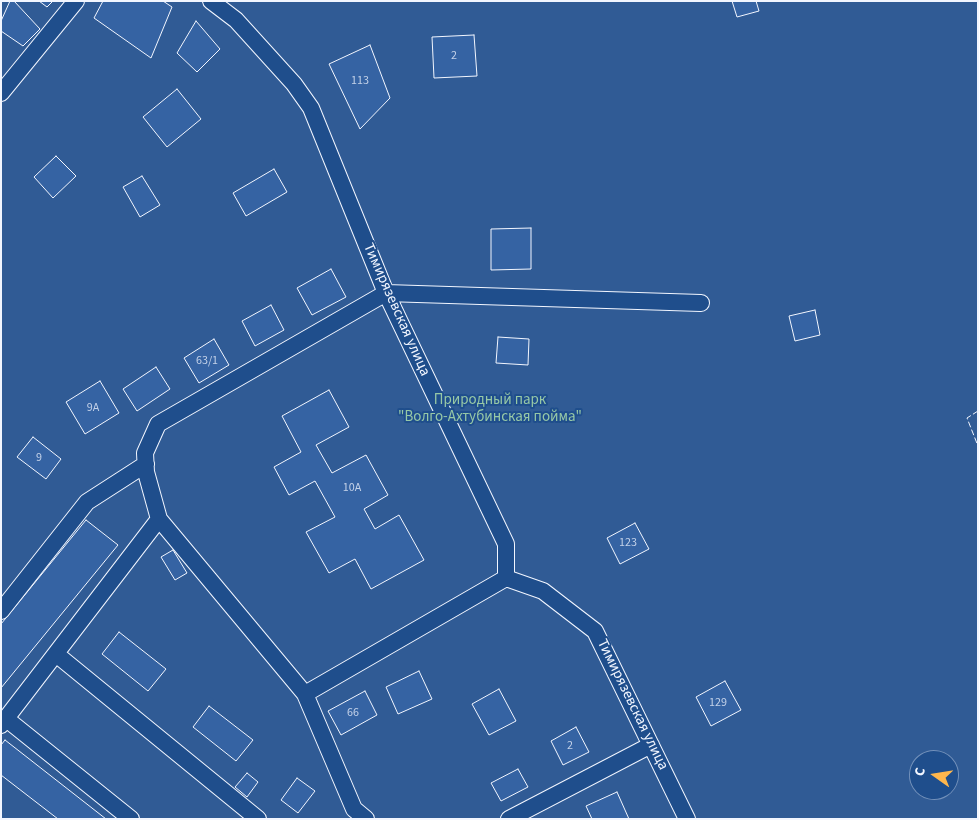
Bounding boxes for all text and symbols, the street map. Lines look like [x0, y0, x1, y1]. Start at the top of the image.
house number: 2 [451, 49, 457, 63]
house number: 113 [351, 74, 369, 88]
street label: Тимирязевская улица [359, 241, 433, 379]
house number: 63/1 [196, 354, 218, 368]
park label: Природный парк "Волго-Ахтубинская пойма" [398, 392, 582, 427]
house number: 9А [87, 401, 99, 415]
house number: 9 [36, 451, 42, 465]
house number: 10А [343, 481, 361, 495]
house number: 123 [619, 536, 637, 550]
street label: Тимирязевская улица [592, 637, 672, 773]
house number: 129 [709, 696, 727, 710]
house number: 66 [347, 706, 359, 720]
house number: 2 [567, 739, 573, 753]
north arrow [909, 750, 959, 800]
text: С [910, 766, 931, 778]

